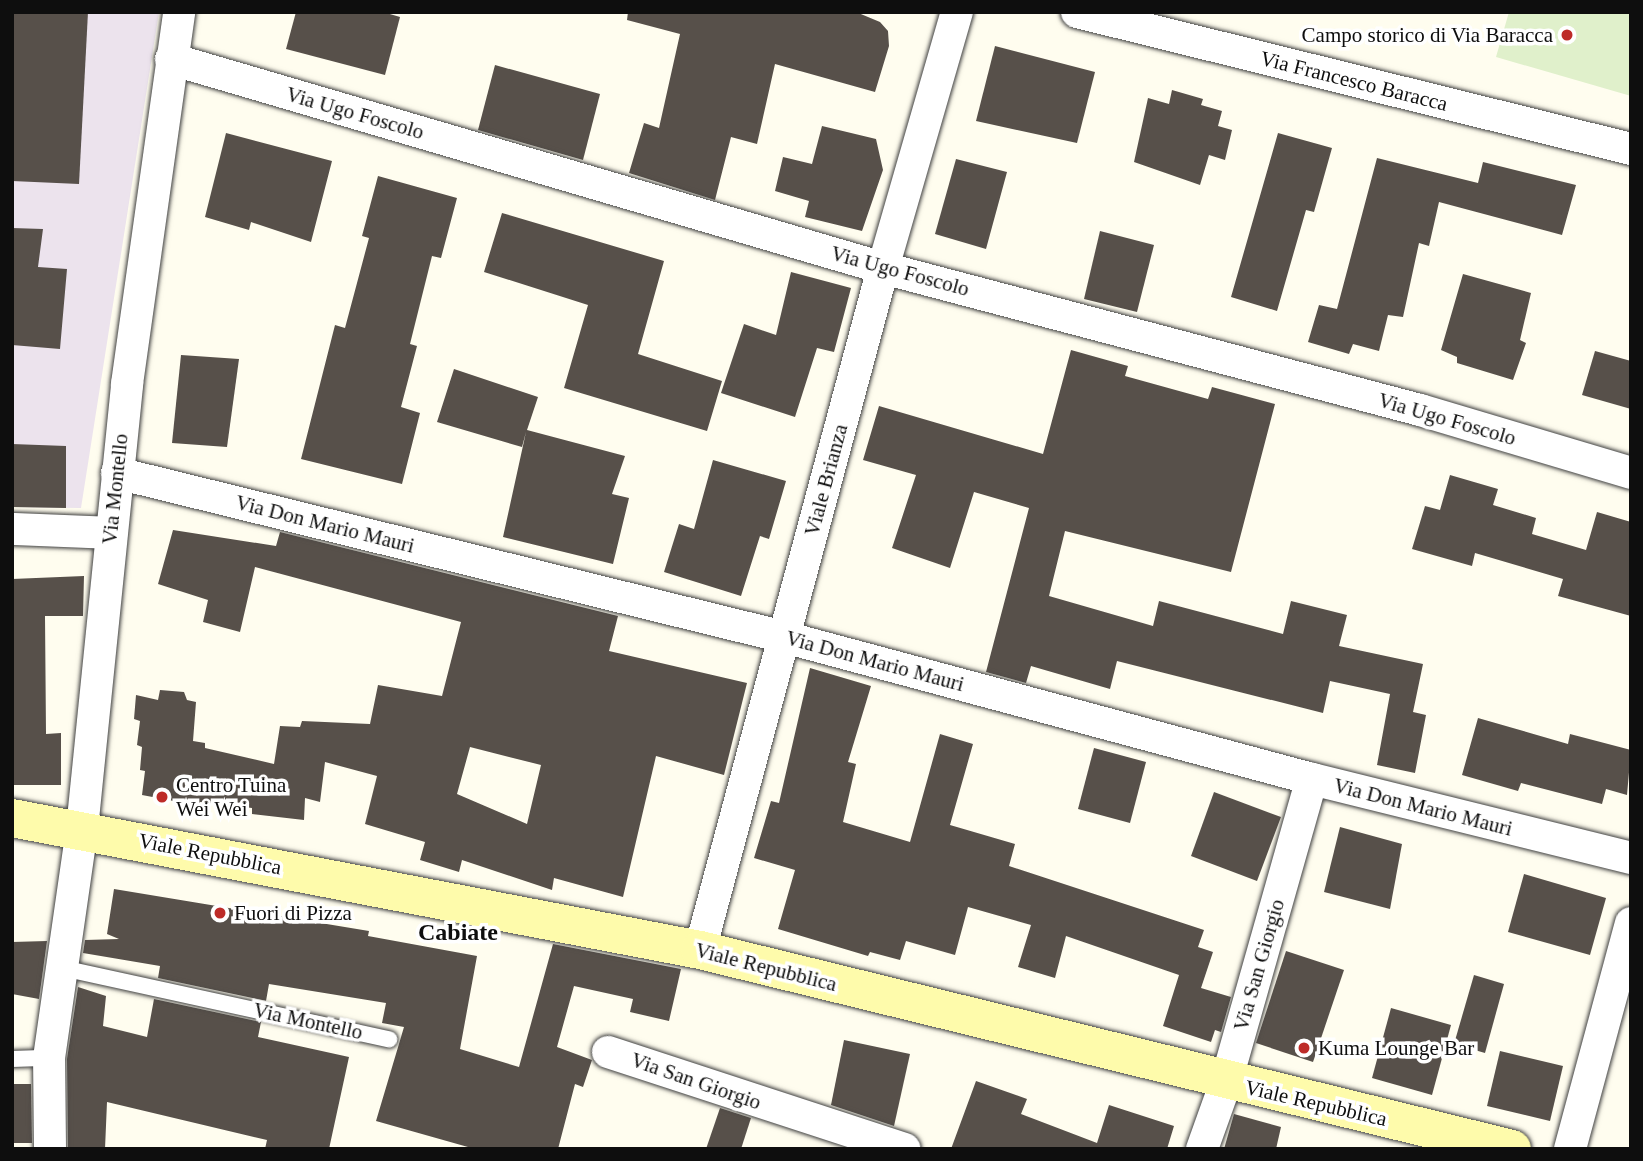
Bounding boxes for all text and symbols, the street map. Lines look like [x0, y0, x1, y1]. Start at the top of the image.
place label: Campo storico di Via Baracca [1301, 22, 1553, 48]
marker: Campo storico di Via Baracca [1559, 27, 1575, 43]
street label: Via Francesco Baracca [1258, 46, 1450, 116]
street label: Via Ugo Foscolo [283, 81, 427, 145]
street label: Via Ugo Foscolo [828, 240, 972, 302]
street label: Via Ugo Foscolo [1375, 387, 1519, 451]
street label: Viale Brianza [799, 421, 853, 539]
street label: Via Montello [97, 432, 133, 546]
street label: Via Don Mario Mauri [233, 490, 417, 558]
street label: Via Don Mario Mauri [783, 625, 967, 697]
place label: Centro Tuina Wei Wei [176, 772, 287, 822]
street label: Via Don Mario Mauri [1331, 773, 1515, 841]
marker: Centro Tuina Wei Wei [154, 789, 170, 805]
street label: Viale Repubblica [136, 828, 284, 880]
street label: Via San Giorgio [1228, 896, 1290, 1034]
place label: Fuori di Pizza [234, 900, 352, 926]
marker: Fuori di Pizza [212, 905, 228, 921]
district label: Cabiate [418, 919, 498, 947]
street label: Viale Repubblica [693, 937, 839, 997]
street label: Via Montello [251, 997, 365, 1045]
place label: Kuma Lounge Bar [1318, 1035, 1474, 1061]
marker: Kuma Lounge Bar [1296, 1040, 1312, 1056]
street label: Via San Giorgio [628, 1047, 764, 1115]
street label: Viale Repubblica [1242, 1074, 1390, 1132]

